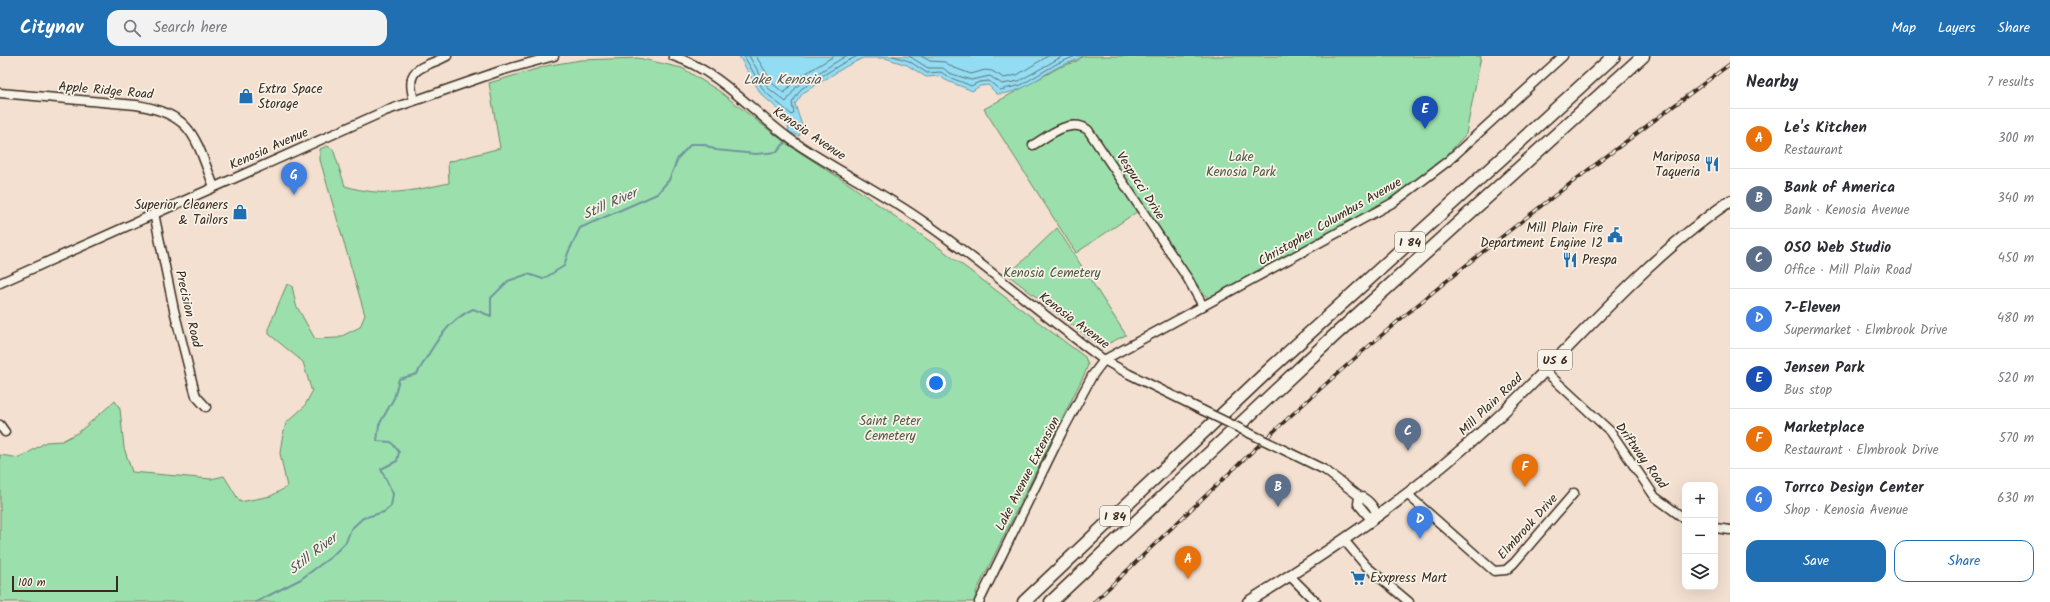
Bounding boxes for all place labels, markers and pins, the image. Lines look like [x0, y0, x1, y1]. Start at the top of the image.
place label: Extra Space Storage [258, 79, 323, 115]
shop icon: Extra Space Storage [237, 87, 255, 105]
pin: E [1412, 96, 1438, 129]
place label: Mariposa Taqueria [1653, 147, 1700, 183]
restaurant icon: Mariposa Taqueria [1703, 155, 1721, 173]
pin: G [281, 162, 307, 195]
place label: Superior Cleaners & Tailors [134, 195, 228, 231]
shop icon: Superior Cleaners & Tailors [231, 203, 249, 221]
place label: Mill Plain Fire Department Engine 12 [1480, 218, 1603, 254]
public building icon: Mill Plain Fire Department Engine 12 [1606, 226, 1624, 244]
place label: Prespa [1582, 250, 1617, 271]
restaurant icon: Prespa [1561, 251, 1579, 269]
pin: C [1395, 418, 1421, 451]
pin: F [1512, 454, 1538, 487]
pin: B [1265, 474, 1291, 507]
pin: D [1407, 506, 1433, 539]
pin: A [1175, 546, 1201, 579]
place label: Exxpress Mart [1370, 568, 1448, 589]
supermarket icon: Exxpress Mart [1349, 569, 1367, 587]

